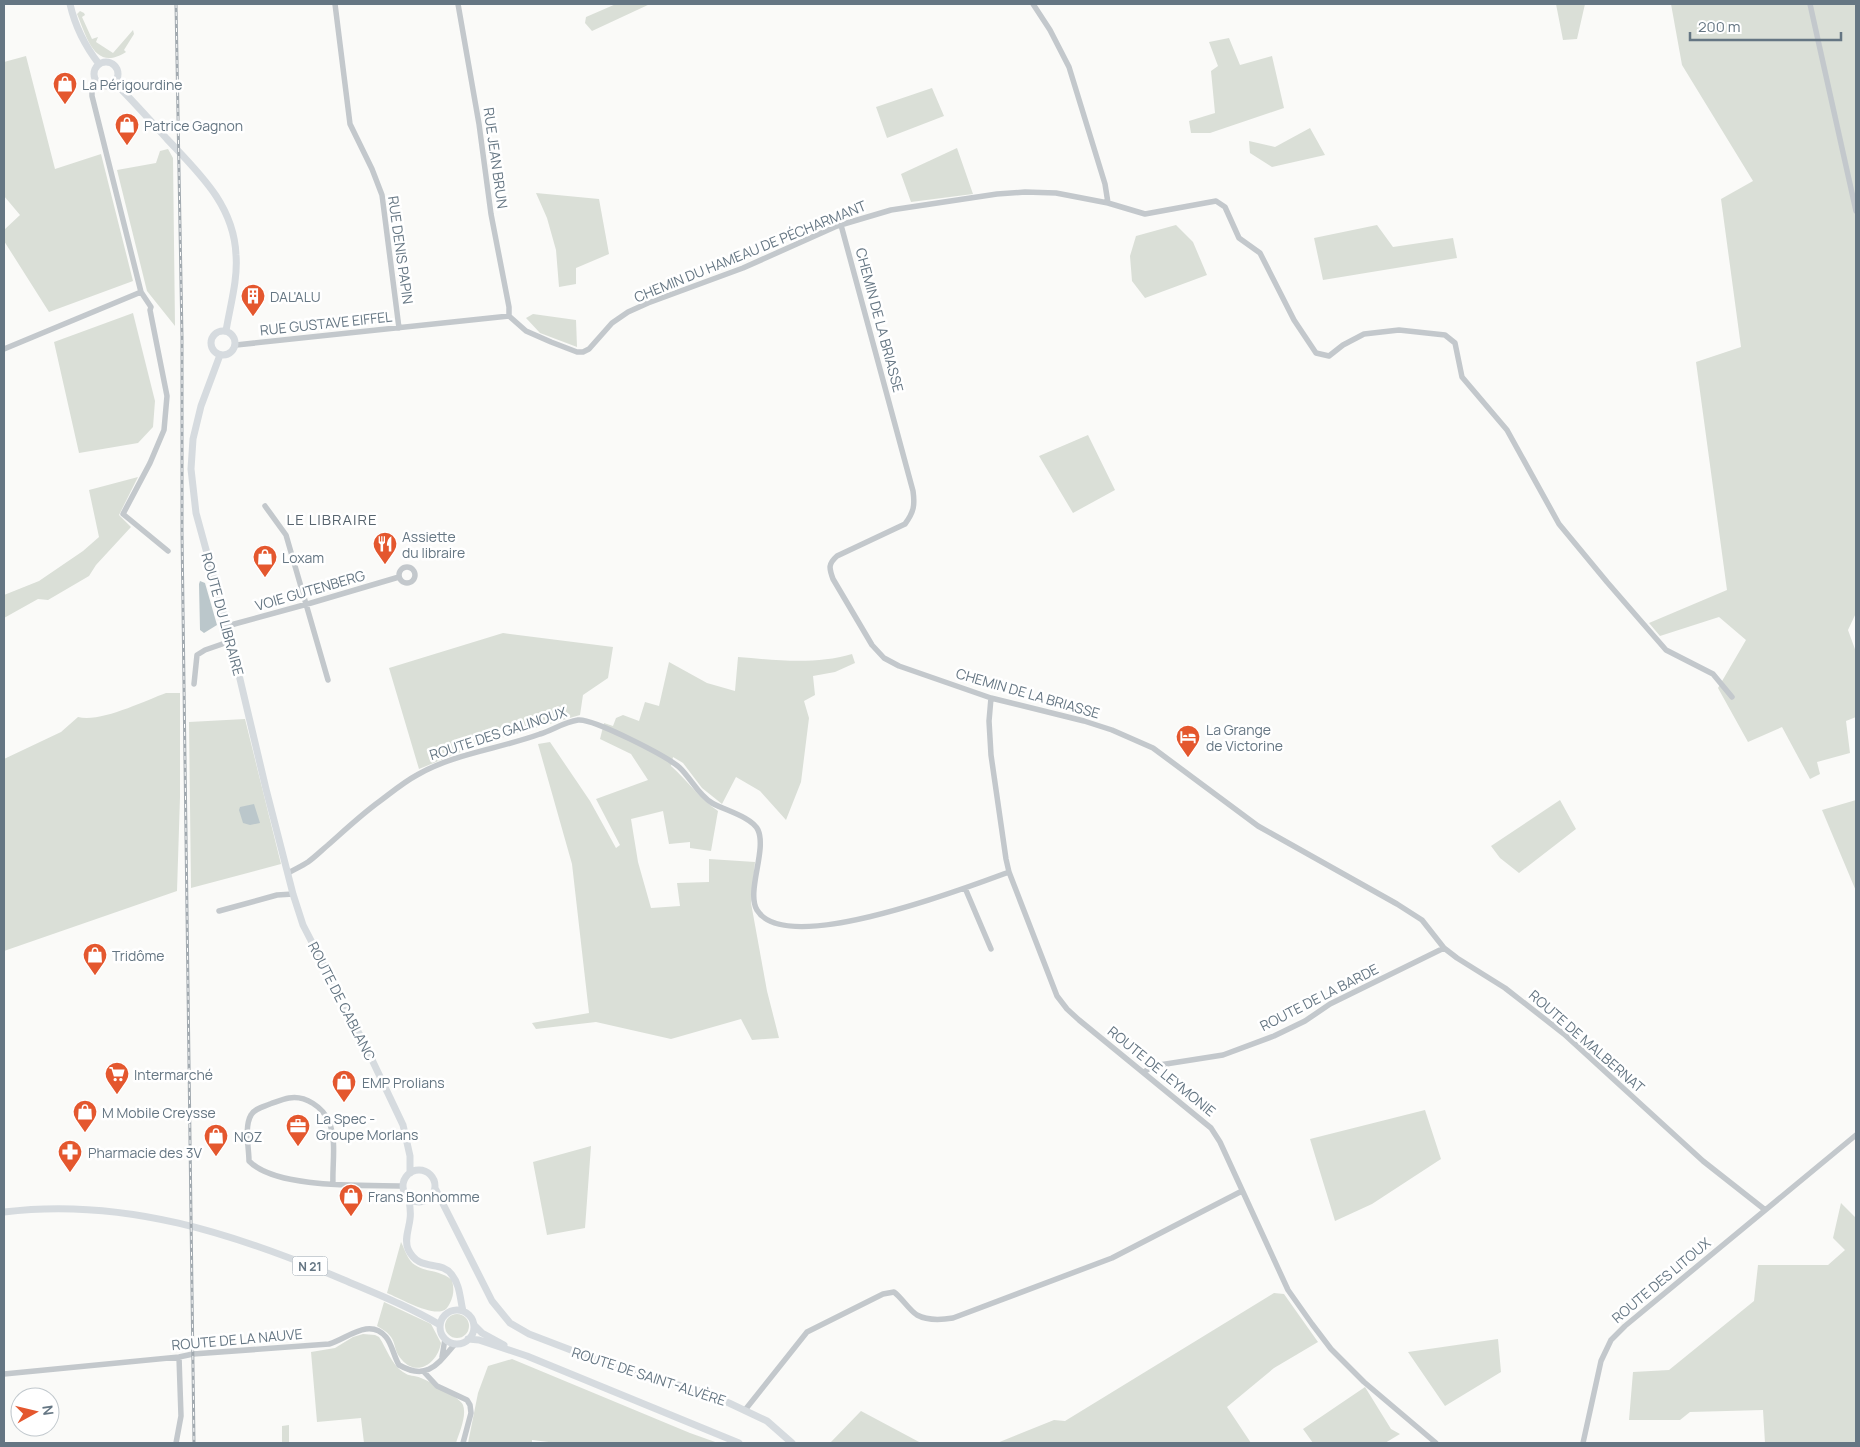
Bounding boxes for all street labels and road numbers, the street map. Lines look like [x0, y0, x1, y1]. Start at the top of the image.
street label: RUE JEAN BRUN [479, 106, 513, 210]
street label: RUE DENIS PAPIN [384, 195, 418, 305]
street label: CHEMIN DU HAMEAU DE PÉCHARMANT [631, 195, 869, 306]
street label: CHEMIN DE LA BRIASSE [852, 246, 908, 394]
street label: RUE GUSTAVE EIFFEL [259, 307, 393, 339]
street label: ROUTE DU LIBRAIRE [197, 550, 249, 678]
street label: VOIE GUTENBERG [253, 565, 367, 615]
street label: CHEMIN DE LA BRIASSE [954, 663, 1102, 723]
street label: ROUTE DES GALINOUX [427, 702, 570, 764]
street label: ROUTE DE CABLANC [304, 938, 380, 1064]
street label: ROUTE DE LA BARDE [1257, 959, 1381, 1035]
street label: ROUTE DE MALBERNAT [1525, 986, 1649, 1097]
street label: ROUTE DE LEYMONIE [1104, 1022, 1220, 1120]
street label: ROUTE DES LITOUX [1608, 1233, 1715, 1327]
road number: N 21 [292, 1256, 328, 1276]
street label: ROUTE DE LA NAUVE [171, 1324, 303, 1354]
street label: ROUTE DE SAINT-ALVÈRE [570, 1342, 728, 1410]

